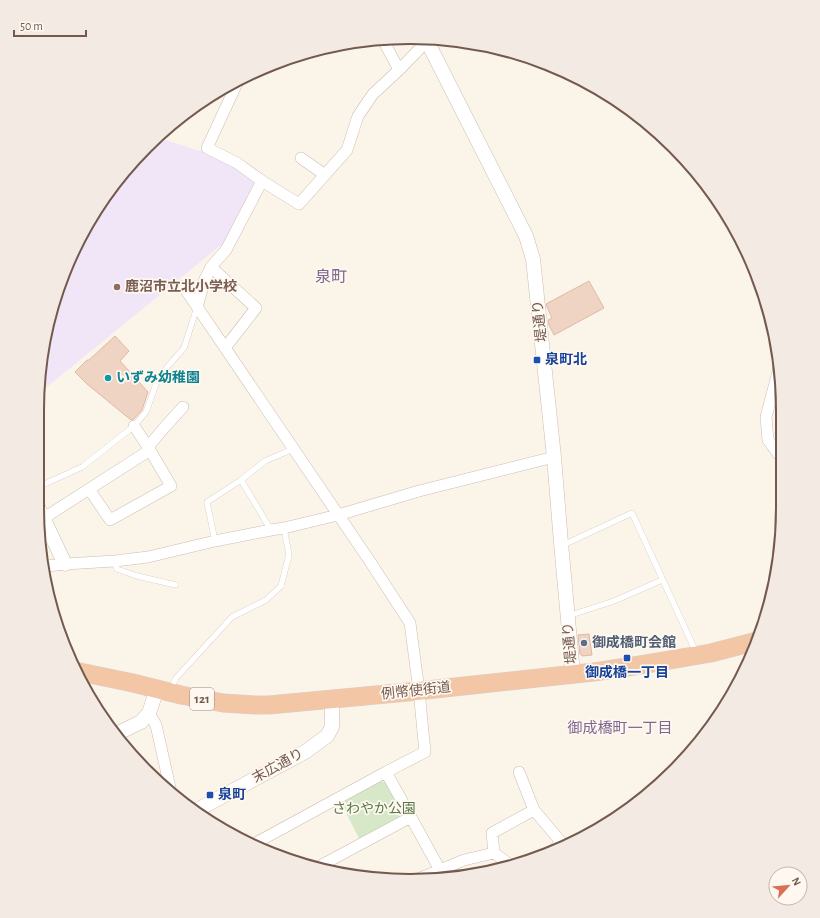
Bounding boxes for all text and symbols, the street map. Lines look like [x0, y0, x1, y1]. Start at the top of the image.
scale bar [14, 12, 86, 38]
text: 50 m [20, 20, 43, 32]
district label: 泉町 [315, 268, 347, 285]
place label: 鹿沼市立北小学校 [125, 279, 237, 294]
marker: 鹿沼市立北小学校 [112, 282, 122, 292]
street label: 堤通り [530, 299, 549, 343]
place label: 泉町北 [545, 351, 587, 367]
marker: 泉町北 [532, 355, 542, 365]
place label: いずみ幼稚園 [116, 369, 200, 385]
marker: いずみ幼稚園 [103, 373, 113, 383]
street label: 堤通り [560, 621, 579, 665]
place label: 御成橋町会館 [592, 634, 676, 650]
marker: 御成橋町会館 [579, 638, 589, 648]
marker: 御成橋一丁目 [622, 653, 632, 663]
place label: 御成橋一丁目 [585, 664, 669, 680]
street label: 例幣使街道 [380, 678, 452, 702]
road number: 121 [190, 688, 214, 710]
district label: 御成橋町一丁目 [567, 720, 673, 736]
street label: 末広通り [250, 745, 306, 786]
place label: 泉町 [218, 786, 246, 802]
marker: 泉町 [205, 790, 215, 800]
park label: さわやか公園 [332, 801, 416, 816]
north arrow [768, 866, 808, 906]
text: N [790, 876, 803, 888]

